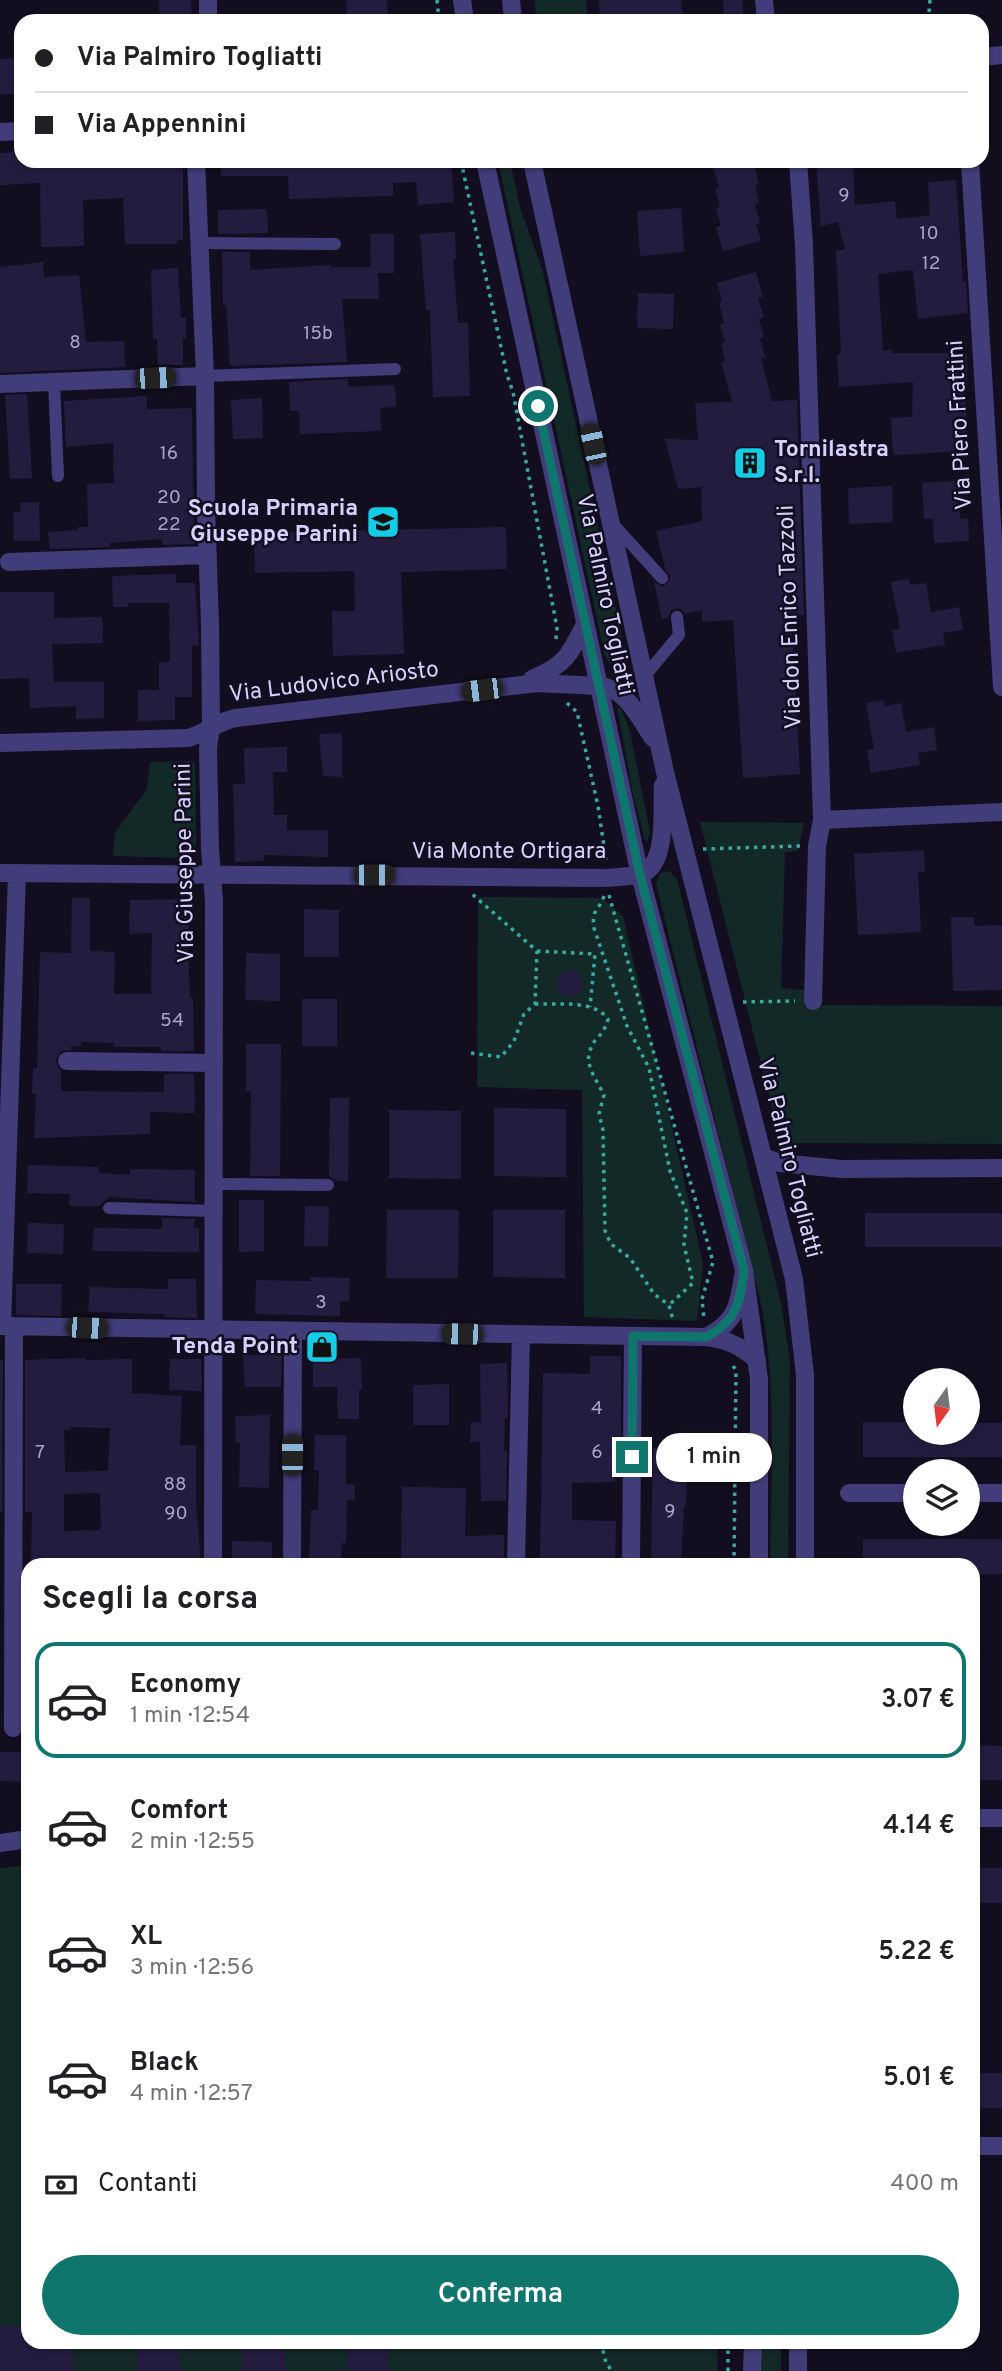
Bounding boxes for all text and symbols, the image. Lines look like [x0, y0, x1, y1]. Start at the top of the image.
text: Via Palmiro Togliatti [77, 42, 322, 75]
text: Via Appennini [77, 109, 246, 142]
house number: 9 [838, 184, 850, 208]
house number: 10 [919, 222, 939, 246]
house number: 12 [922, 252, 940, 276]
house number: 15b [303, 322, 333, 346]
house number: 8 [69, 331, 81, 355]
street label: Via Piero Frattini [942, 339, 980, 511]
car [134, 367, 177, 389]
route start [522, 390, 554, 422]
car [579, 421, 608, 467]
place label: Tornilastra S.r.l. [774, 436, 889, 491]
house number: 16 [160, 442, 178, 466]
building icon: Tornilastra S.r.l. [731, 444, 769, 482]
house number: 20 [157, 486, 181, 510]
street label: Via Palmiro Togliatti [569, 492, 639, 698]
place label: Scuola Primaria Giuseppe Parini [188, 495, 358, 550]
school or university icon: Scuola Primaria Giuseppe Parini [364, 503, 402, 541]
street label: Via don Enrico Tazzoli [773, 504, 809, 730]
house number: 22 [157, 513, 181, 537]
street label: Via Ludovico Ariosto [227, 656, 441, 710]
car [460, 677, 505, 703]
street label: Via Giuseppe Parini [170, 763, 202, 963]
street label: Via Monte Ortigara [412, 838, 606, 867]
car [354, 865, 396, 886]
house number: 54 [160, 1009, 184, 1033]
street label: Via Palmiro Togliatti [749, 1055, 827, 1261]
house number: 3 [315, 1291, 327, 1315]
car [66, 1317, 109, 1339]
car [441, 1323, 484, 1345]
shop icon: Tenda Point [303, 1328, 341, 1366]
place label: Tenda Point [171, 1333, 298, 1362]
north arrow [903, 1368, 980, 1446]
map controls [903, 1368, 980, 1536]
house number: 4 [591, 1397, 603, 1421]
callout: 1 min [656, 1432, 772, 1482]
car [282, 1434, 303, 1476]
house number: 7 [35, 1441, 45, 1465]
house number: 6 [591, 1441, 603, 1465]
route end [616, 1441, 648, 1473]
text: 1 min [687, 1443, 741, 1472]
button: layers [903, 1459, 980, 1536]
house number: 88 [163, 1473, 187, 1497]
house number: 9 [664, 1500, 676, 1524]
house number: 90 [164, 1502, 188, 1526]
text: Scegli la corsa [42, 1580, 258, 1620]
icon: car [46, 1669, 109, 1732]
text: Economy [130, 1669, 241, 1702]
text: 3.07 € [881, 1684, 955, 1717]
text: 1 min · 12:54 [130, 1702, 250, 1731]
icon: car [46, 1795, 109, 1858]
text: Comfort [130, 1795, 228, 1828]
text: 4.14 € [883, 1810, 955, 1843]
text: 2 min · 12:55 [130, 1828, 255, 1857]
icon: car [46, 1921, 109, 1984]
text: XL [130, 1921, 162, 1954]
text: 5.22 € [878, 1936, 955, 1969]
text: 3 min · 12:56 [130, 1954, 254, 1983]
icon: car [46, 2047, 109, 2110]
text: Black [130, 2047, 199, 2080]
text: 5.01 € [883, 2062, 955, 2095]
text: 4 min · 12:57 [130, 2080, 253, 2109]
icon: cash [42, 2166, 80, 2204]
text: Contanti [98, 2168, 197, 2201]
text: 400 m [890, 2170, 959, 2199]
button: Conferma [42, 2255, 959, 2335]

